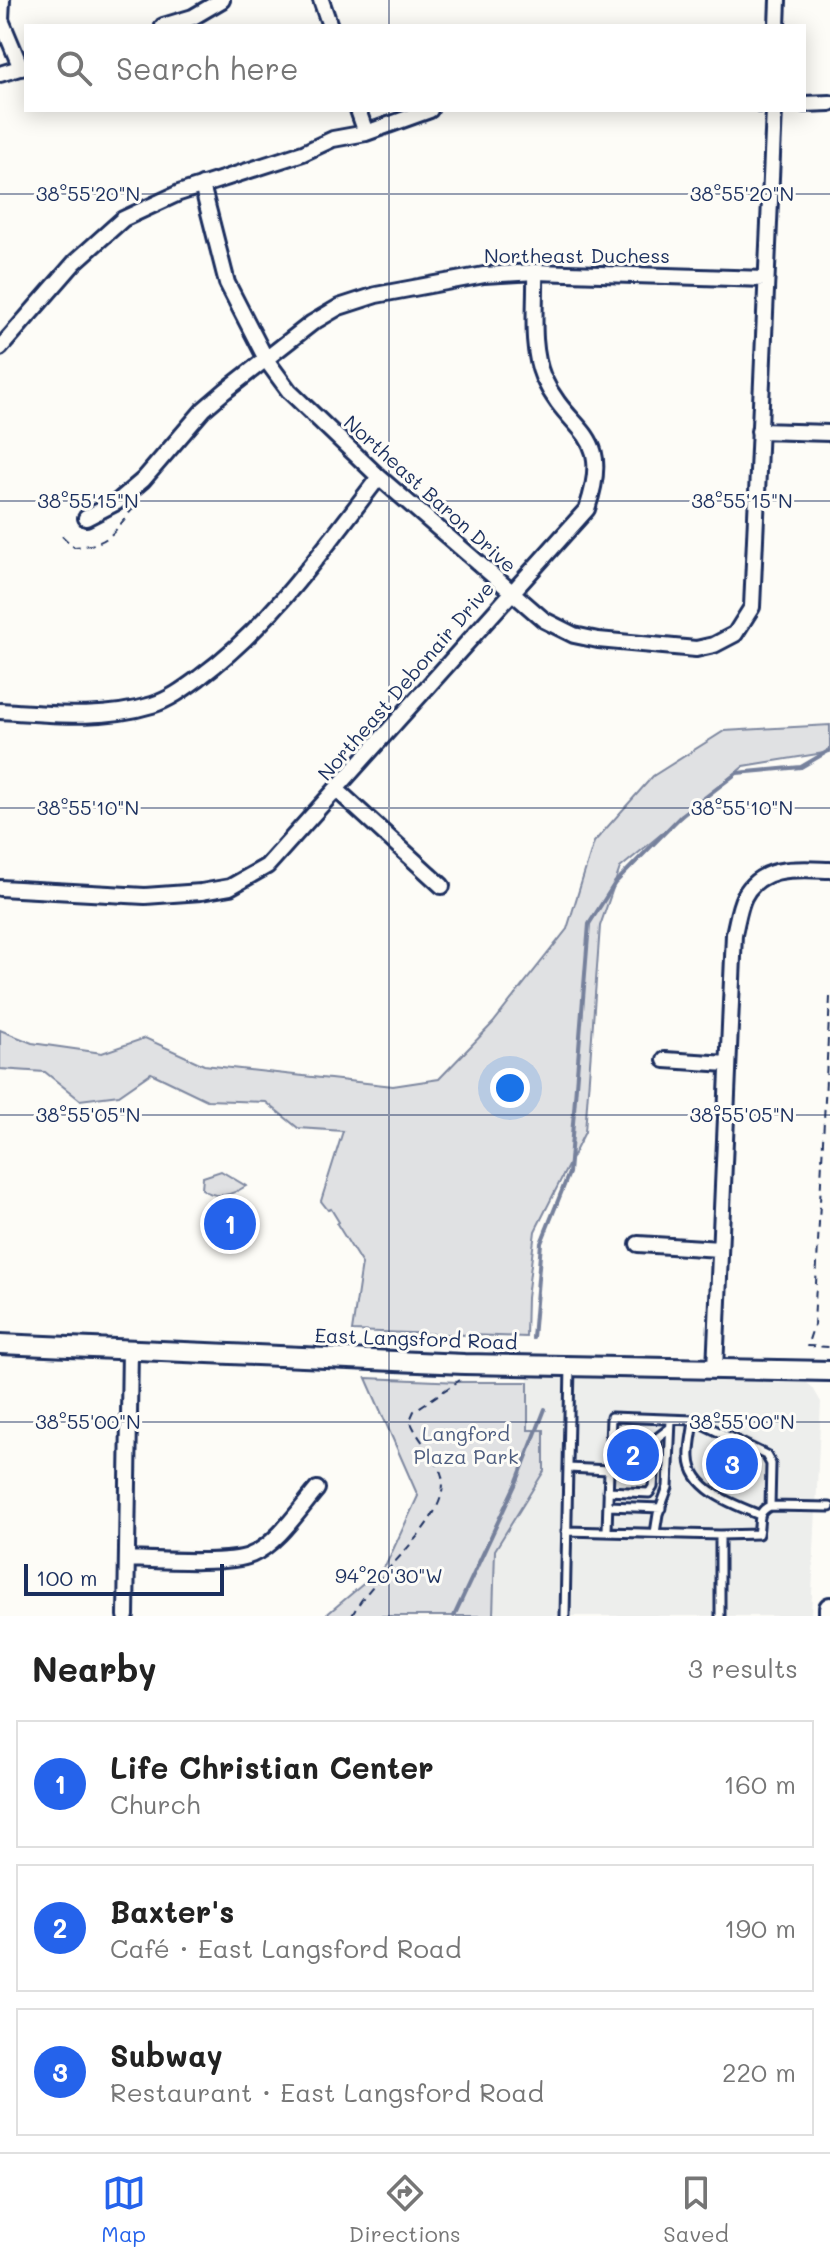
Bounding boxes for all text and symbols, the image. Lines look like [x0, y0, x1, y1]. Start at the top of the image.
search box [24, 24, 806, 112]
icon: search [52, 46, 96, 90]
text: Search here [116, 48, 299, 88]
text: 38°55'20"N [36, 180, 140, 206]
text: 38°55'20"N [690, 180, 794, 206]
street label: Northeast Duchess [484, 242, 670, 268]
street label: Northeast Baron Drive [339, 409, 522, 578]
text: 38°55'15"N [37, 487, 139, 513]
text: 38°55'15"N [691, 487, 793, 513]
street label: Northeast Debonair Drive [311, 575, 499, 786]
text: 38°55'10"N [37, 794, 139, 820]
text: 38°55'10"N [691, 794, 793, 820]
your location [490, 1068, 530, 1108]
text: 38°55'05"N [35, 1101, 141, 1127]
text: 38°55'05"N [689, 1101, 795, 1127]
pin: 1 [204, 1194, 256, 1254]
street label: East Langsford Road [314, 1321, 518, 1355]
text: 38°55'00"N [35, 1408, 141, 1434]
text: 38°55'00"N [689, 1408, 795, 1434]
park label: Langford Plaza Park [413, 1420, 519, 1469]
pin: 2 [607, 1425, 659, 1485]
pin: 3 [706, 1434, 758, 1494]
scale bar [24, 1560, 224, 1596]
text: 94°20'30"W [335, 1562, 443, 1588]
text: 100 m [36, 1563, 98, 1592]
text: Nearby [32, 1646, 157, 1691]
text: 3 results [688, 1651, 798, 1685]
text: Life Christian Center [110, 1747, 434, 1787]
text: 1 [54, 1767, 66, 1801]
text: 160 m [724, 1767, 796, 1801]
text: Church [110, 1787, 200, 1821]
text: Baxter's [110, 1891, 234, 1931]
text: 2 [53, 1911, 67, 1945]
text: 190 m [724, 1911, 796, 1945]
text: Café · East Langsford Road [110, 1931, 462, 1965]
text: Subway [110, 2035, 223, 2075]
text: 3 [52, 2055, 68, 2089]
text: 220 m [722, 2055, 796, 2089]
text: Restaurant · East Langsford Road [110, 2075, 544, 2109]
tab: Map [101, 2171, 146, 2248]
tab: Directions [349, 2171, 461, 2248]
tab: Saved [663, 2171, 729, 2248]

